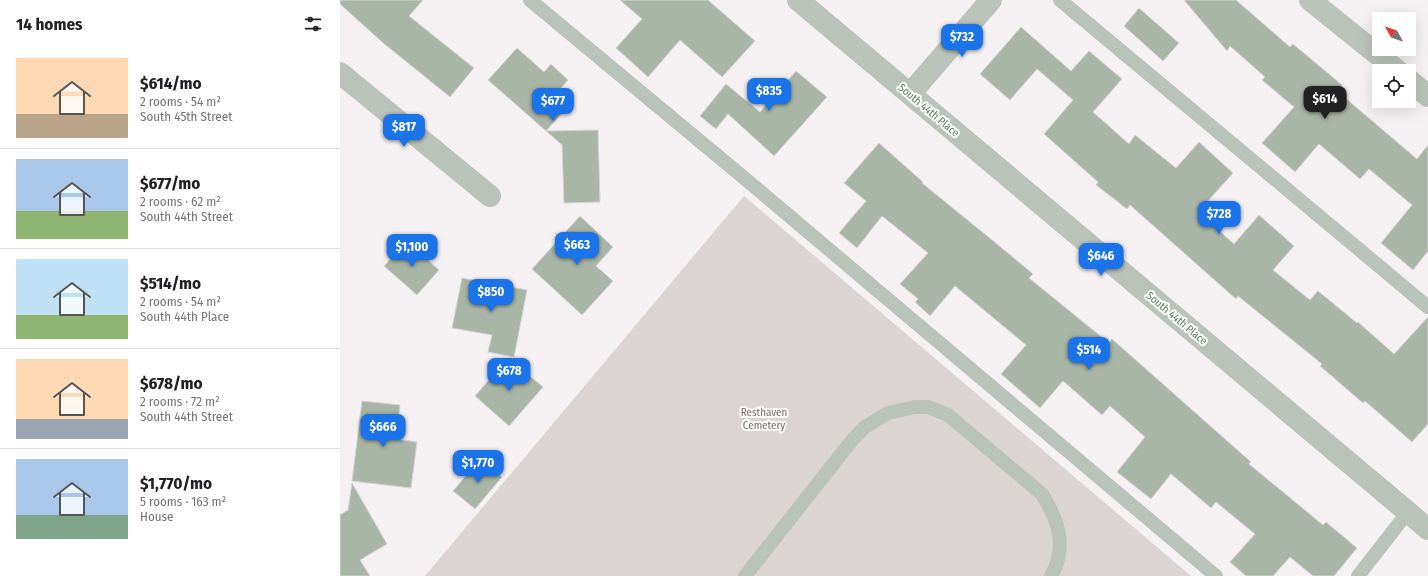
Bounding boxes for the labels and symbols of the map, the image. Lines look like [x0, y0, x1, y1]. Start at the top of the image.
north arrow [1372, 12, 1416, 56]
pin: $732 [938, 24, 986, 58]
pin: $835 [745, 78, 793, 112]
street label: South 44th Place [896, 81, 962, 140]
pin: $614 [1301, 86, 1349, 120]
pin: $677 [529, 88, 577, 122]
pin: $817 [380, 114, 428, 148]
pin: $728 [1195, 201, 1243, 235]
pin: $663 [553, 232, 601, 266]
pin: $1,100 [379, 234, 445, 268]
pin: $646 [1077, 243, 1125, 277]
pin: $850 [467, 279, 515, 313]
street label: South 44th Place [1144, 289, 1210, 348]
pin: $514 [1065, 337, 1113, 371]
pin: $678 [485, 358, 533, 392]
park label: Resthaven Cemetery [741, 406, 787, 432]
pin: $666 [359, 414, 407, 448]
pin: $1,770 [445, 450, 511, 484]

